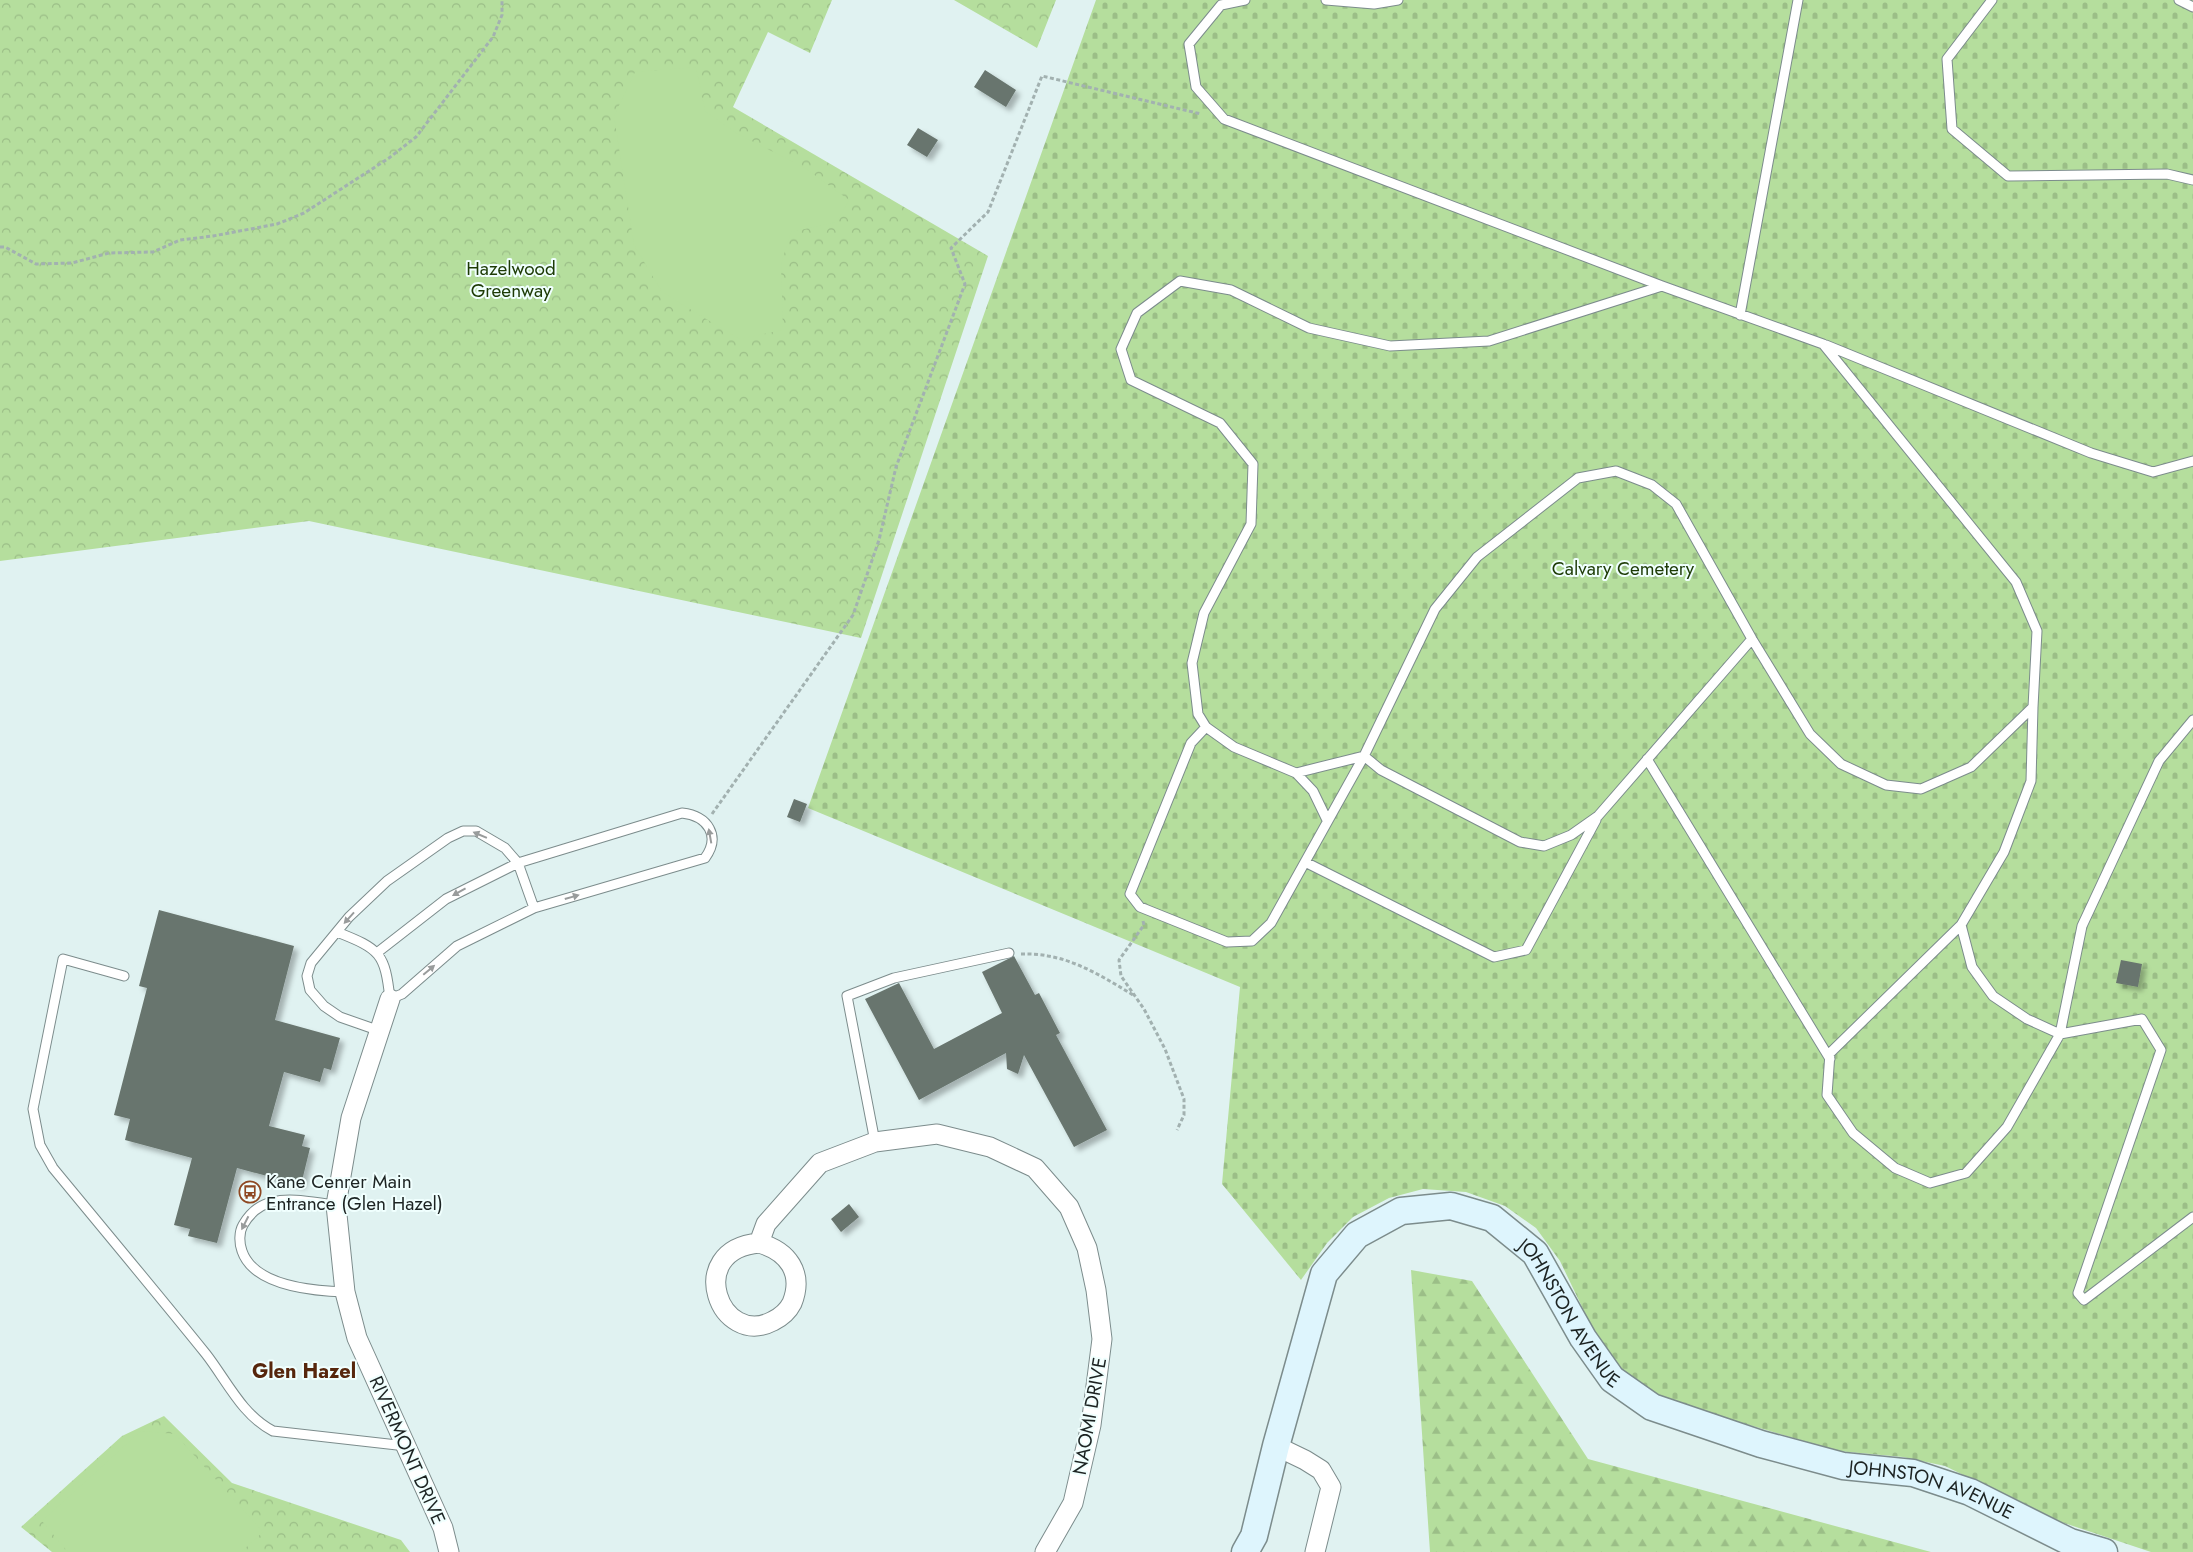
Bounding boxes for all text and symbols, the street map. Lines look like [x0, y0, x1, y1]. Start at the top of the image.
park label: Hazelwood Greenway [466, 255, 556, 304]
park label: Calvary Cemetery [1552, 555, 1695, 582]
one-way arrow [706, 829, 714, 844]
one-way arrow [473, 830, 487, 838]
one-way arrow [452, 888, 465, 897]
one-way arrow [565, 893, 580, 901]
one-way arrow [343, 912, 355, 924]
one-way arrow [422, 965, 435, 976]
place label: Kane Cenrer Main Entrance (Glen Hazel) [266, 1168, 443, 1217]
bus stop icon: Kane Cenrer Main Entrance (Glen Hazel) [238, 1180, 262, 1204]
one-way arrow [241, 1216, 249, 1231]
street label: JOHNSTON AVENUE [1510, 1230, 1625, 1395]
street label: NAOMI DRIVE [1066, 1355, 1113, 1477]
district label: Glen Hazel [252, 1357, 356, 1386]
street label: RIVERMONT DRIVE [363, 1372, 452, 1529]
street label: JOHNSTON AVENUE [1845, 1453, 2019, 1526]

